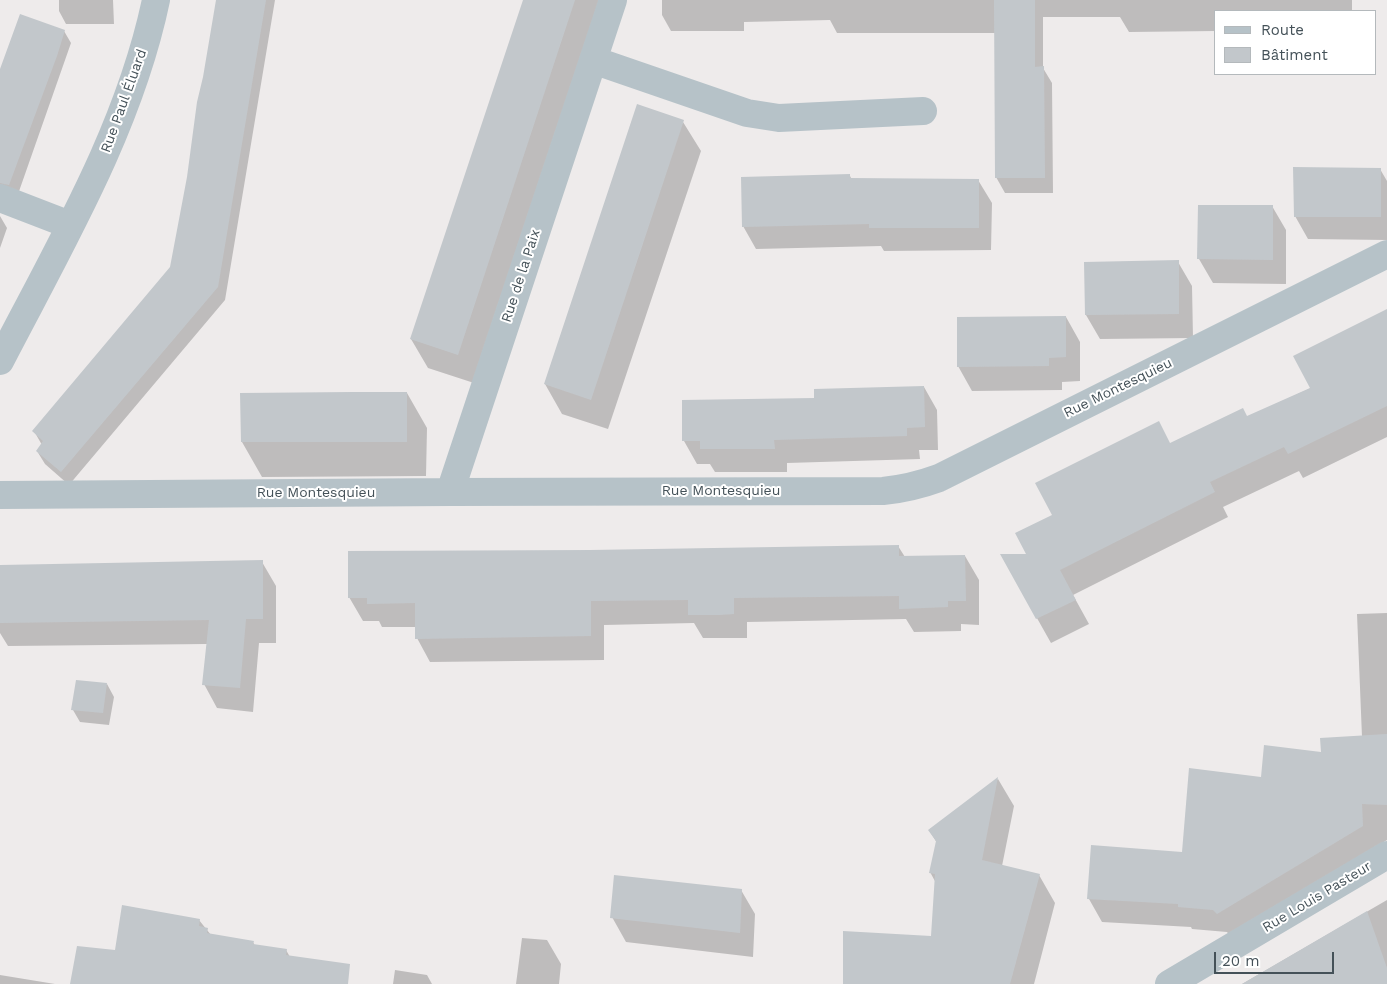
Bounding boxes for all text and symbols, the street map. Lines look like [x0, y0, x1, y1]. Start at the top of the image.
legend [1214, 10, 1377, 75]
text: Route [1261, 21, 1304, 39]
text: Bâtiment [1261, 46, 1328, 64]
street label: Rue Paul Éluard [97, 47, 151, 155]
street label: Rue de la Paix [498, 227, 544, 325]
street label: Rue Montesquieu [1061, 354, 1175, 422]
street label: Rue Montesquieu [662, 483, 780, 499]
street label: Rue Montesquieu [257, 485, 375, 501]
street label: Rue Louis Pasteur [1260, 858, 1374, 936]
scale bar [1217, 942, 1337, 974]
text: 20 m [1222, 952, 1260, 970]

